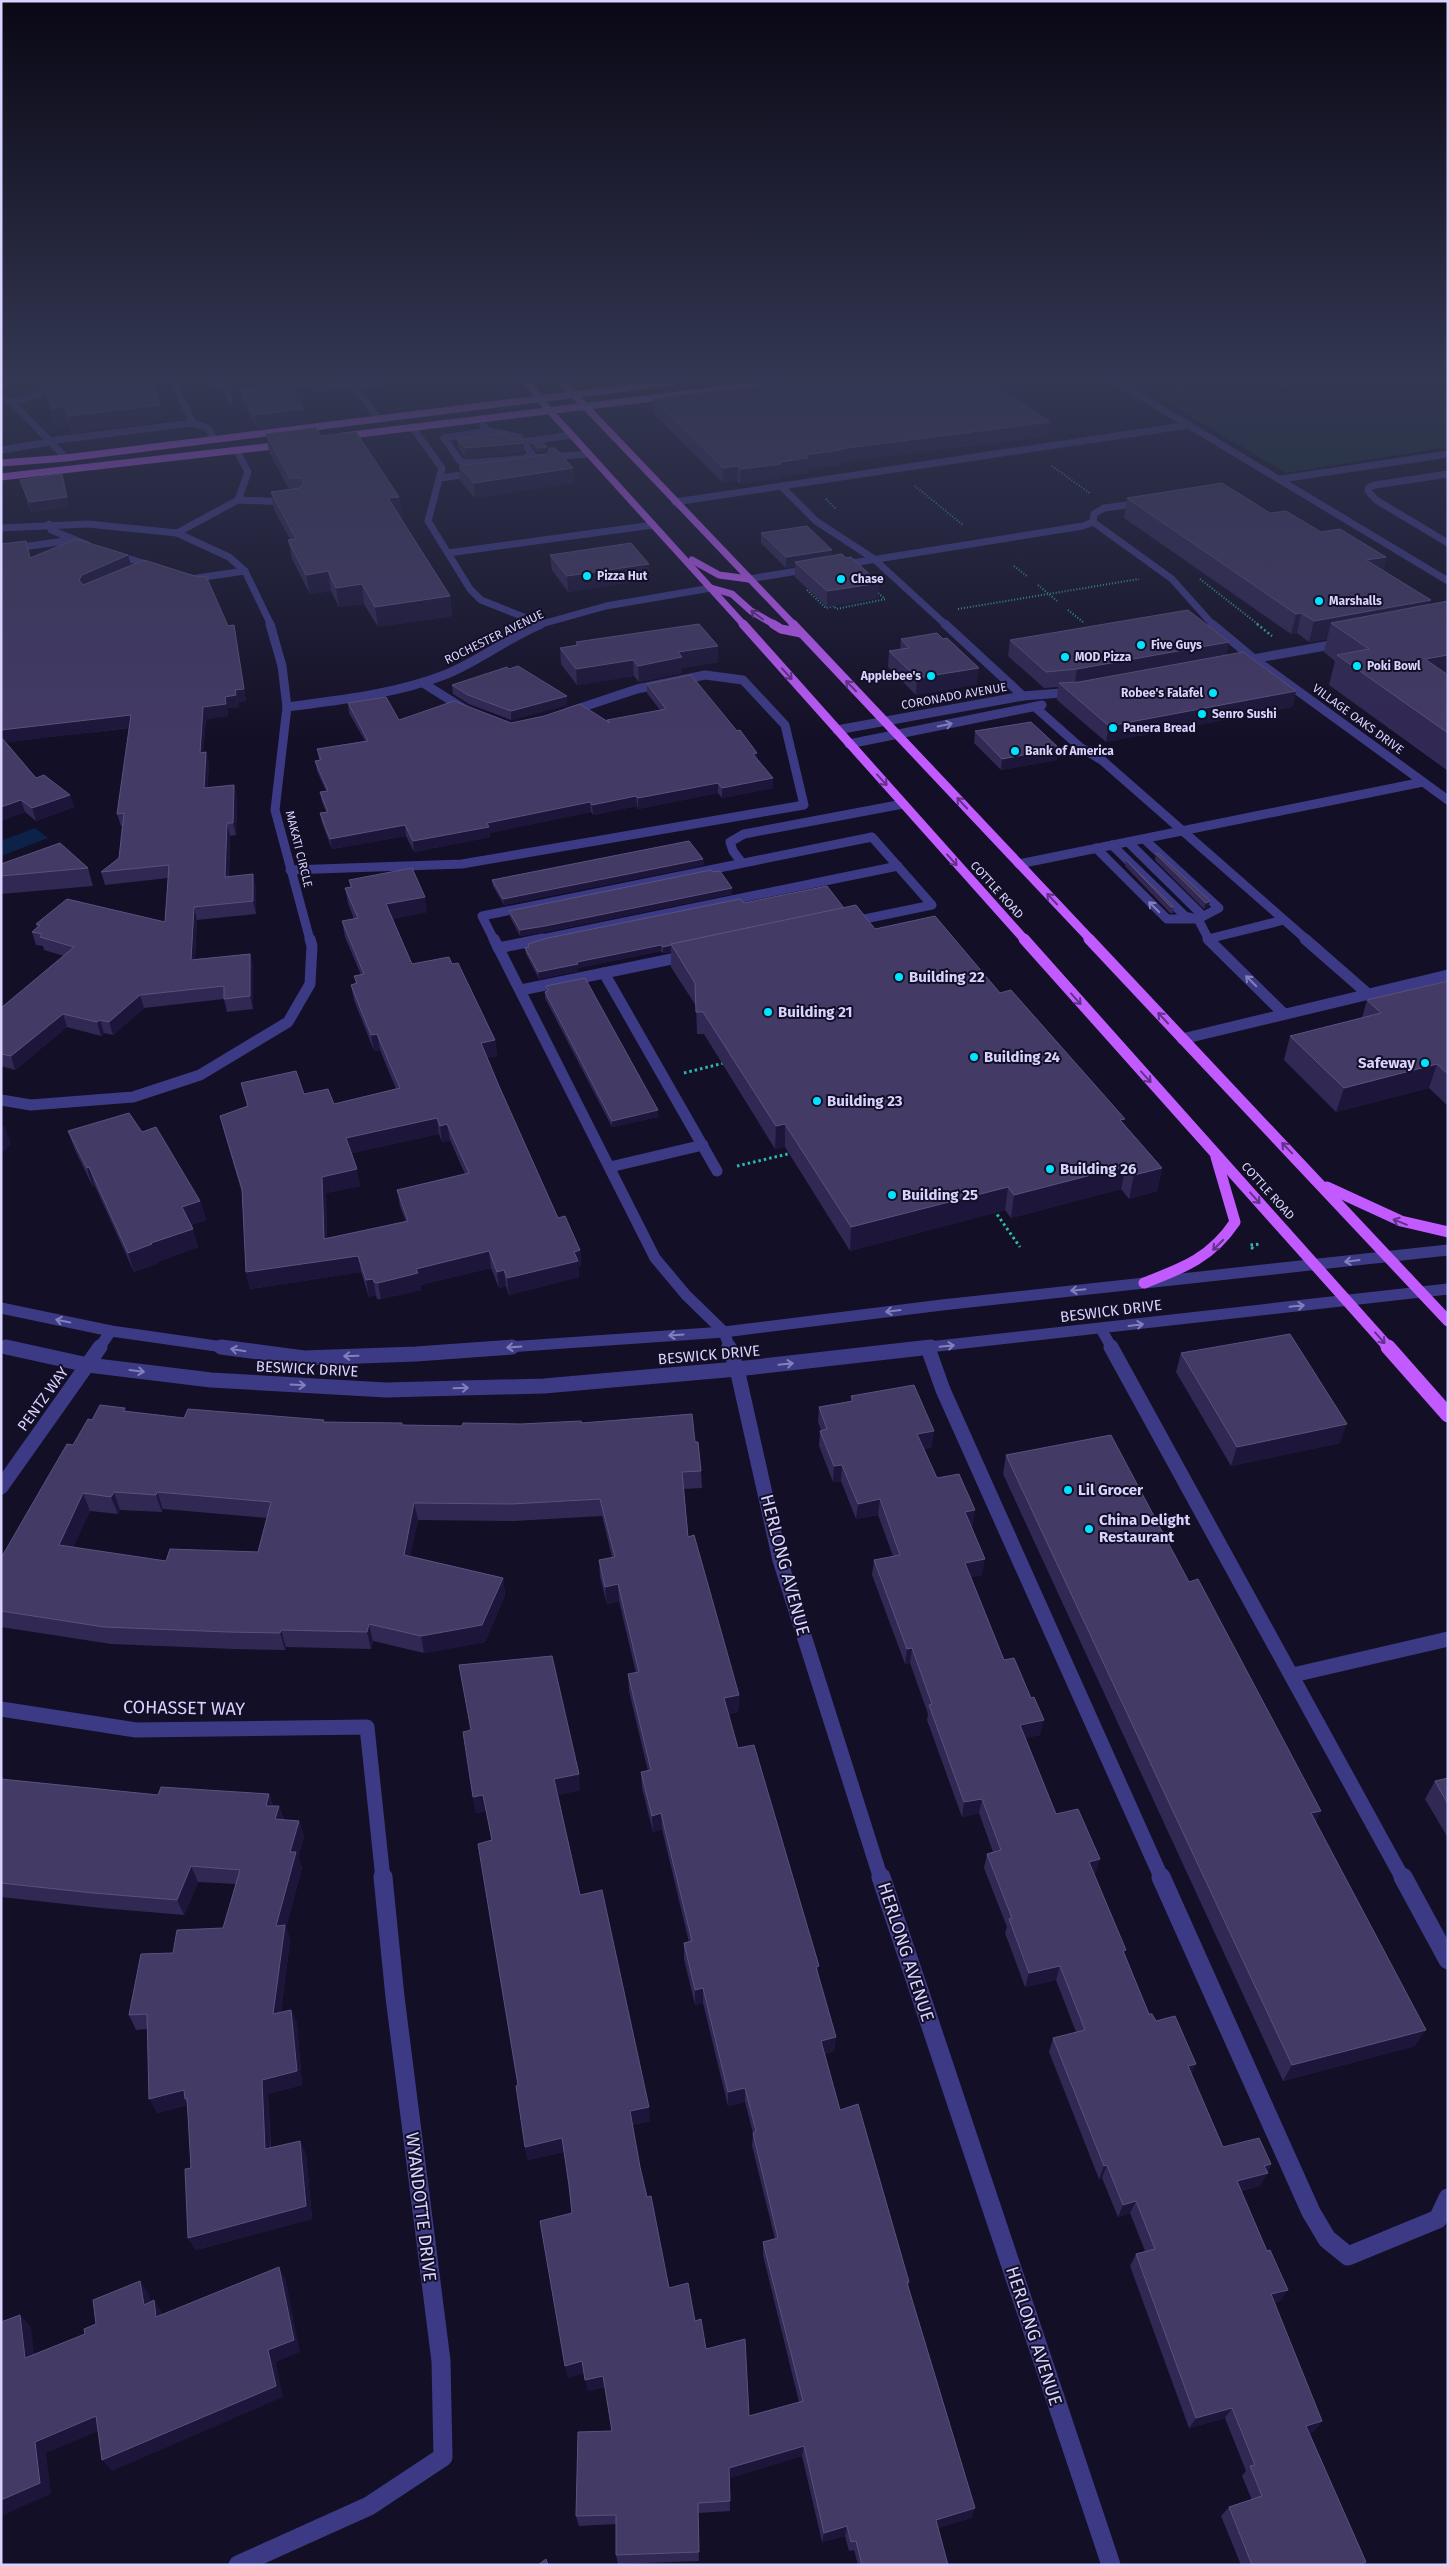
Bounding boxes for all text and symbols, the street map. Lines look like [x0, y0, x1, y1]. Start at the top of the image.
place label: Pizza Hut [597, 569, 648, 583]
marker: Pizza Hut [581, 570, 593, 582]
place label: Chase [851, 572, 884, 586]
marker: Chase [835, 573, 847, 585]
place label: Marshalls [1329, 594, 1382, 608]
marker: Marshalls [1313, 595, 1325, 607]
street label: ROCHESTER AVENUE [442, 607, 546, 667]
one-way arrow [751, 609, 764, 620]
place label: Five Guys [1151, 638, 1202, 652]
marker: Five Guys [1135, 639, 1147, 651]
place label: MOD Pizza [1075, 650, 1132, 664]
marker: MOD Pizza [1059, 651, 1071, 663]
place label: Poki Bowl [1367, 659, 1421, 673]
marker: Poki Bowl [1351, 660, 1363, 672]
one-way arrow [781, 668, 793, 681]
place label: Applebee's [860, 669, 921, 683]
marker: Applebee's [925, 670, 937, 682]
one-way arrow [845, 680, 857, 692]
street label: CORONADO AVENUE [900, 680, 1008, 712]
street label: VILLAGE OAKS DRIVE [1310, 681, 1406, 757]
place label: Robee's Falafel [1121, 686, 1203, 700]
marker: Robee's Falafel [1207, 687, 1219, 699]
place label: Senro Sushi [1212, 707, 1277, 721]
marker: Senro Sushi [1196, 708, 1208, 720]
one-way arrow [936, 719, 952, 729]
place label: Panera Bread [1123, 721, 1196, 735]
marker: Panera Bread [1107, 722, 1119, 734]
place label: Bank of America [1025, 744, 1114, 758]
marker: Bank of America [1009, 745, 1021, 757]
one-way arrow [876, 773, 887, 786]
one-way arrow [956, 797, 968, 809]
street label: MAKATI CIRCLE [283, 809, 315, 889]
one-way arrow [947, 854, 958, 867]
street label: COTTLE ROAD [968, 858, 1027, 922]
one-way arrow [1046, 893, 1058, 906]
one-way arrow [1148, 901, 1160, 913]
place label: Building 22 [909, 968, 985, 986]
marker: Building 22 [893, 971, 905, 983]
one-way arrow [1245, 975, 1257, 987]
one-way arrow [1070, 992, 1081, 1005]
place label: Building 21 [778, 1003, 853, 1021]
marker: Building 21 [762, 1006, 774, 1018]
one-way arrow [1157, 1011, 1169, 1024]
place label: Building 24 [984, 1048, 1060, 1066]
marker: Building 24 [968, 1051, 980, 1063]
place label: Safeway [1358, 1054, 1415, 1072]
marker: Safeway [1419, 1057, 1431, 1069]
one-way arrow [1140, 1071, 1152, 1084]
place label: Building 23 [827, 1092, 903, 1110]
marker: Building 23 [811, 1095, 823, 1107]
one-way arrow [1281, 1142, 1293, 1155]
street label: COTTLE ROAD [1239, 1159, 1298, 1223]
place label: Building 26 [1060, 1160, 1137, 1178]
marker: Building 26 [1044, 1163, 1056, 1175]
place label: Building 25 [902, 1186, 978, 1204]
marker: Building 25 [886, 1189, 898, 1201]
one-way arrow [1249, 1191, 1261, 1204]
one-way arrow [1393, 1216, 1408, 1225]
one-way arrow [1212, 1239, 1224, 1251]
one-way arrow [1344, 1256, 1360, 1266]
one-way arrow [1071, 1285, 1087, 1295]
street label: BESWICK DRIVE [1059, 1296, 1163, 1326]
one-way arrow [1289, 1301, 1305, 1311]
one-way arrow [886, 1306, 902, 1316]
one-way arrow [55, 1315, 71, 1325]
one-way arrow [1128, 1320, 1144, 1330]
one-way arrow [668, 1331, 684, 1340]
one-way arrow [1374, 1331, 1385, 1344]
one-way arrow [939, 1341, 955, 1351]
one-way arrow [506, 1342, 522, 1352]
street label: BESWICK DRIVE [657, 1342, 761, 1368]
one-way arrow [231, 1344, 247, 1354]
one-way arrow [344, 1351, 360, 1361]
street label: BESWICK DRIVE [255, 1357, 359, 1381]
one-way arrow [777, 1359, 793, 1369]
street label: PENTZ WAY [14, 1363, 73, 1435]
one-way arrow [128, 1366, 144, 1376]
one-way arrow [290, 1380, 306, 1389]
one-way arrow [452, 1383, 468, 1393]
place label: Lil Grocer [1078, 1481, 1144, 1499]
marker: Lil Grocer [1062, 1484, 1074, 1496]
street label: HERLONG AVENUE [756, 1492, 814, 1638]
place label: China Delight Restaurant [1099, 1511, 1190, 1546]
marker: China Delight Restaurant [1083, 1523, 1095, 1535]
street label: COHASSET WAY [123, 1696, 245, 1720]
street label: HERLONG AVENUE [873, 1879, 939, 2025]
street label: WYANDOTTE DRIVE [401, 2131, 441, 2283]
street label: HERLONG AVENUE [1001, 2263, 1067, 2409]

